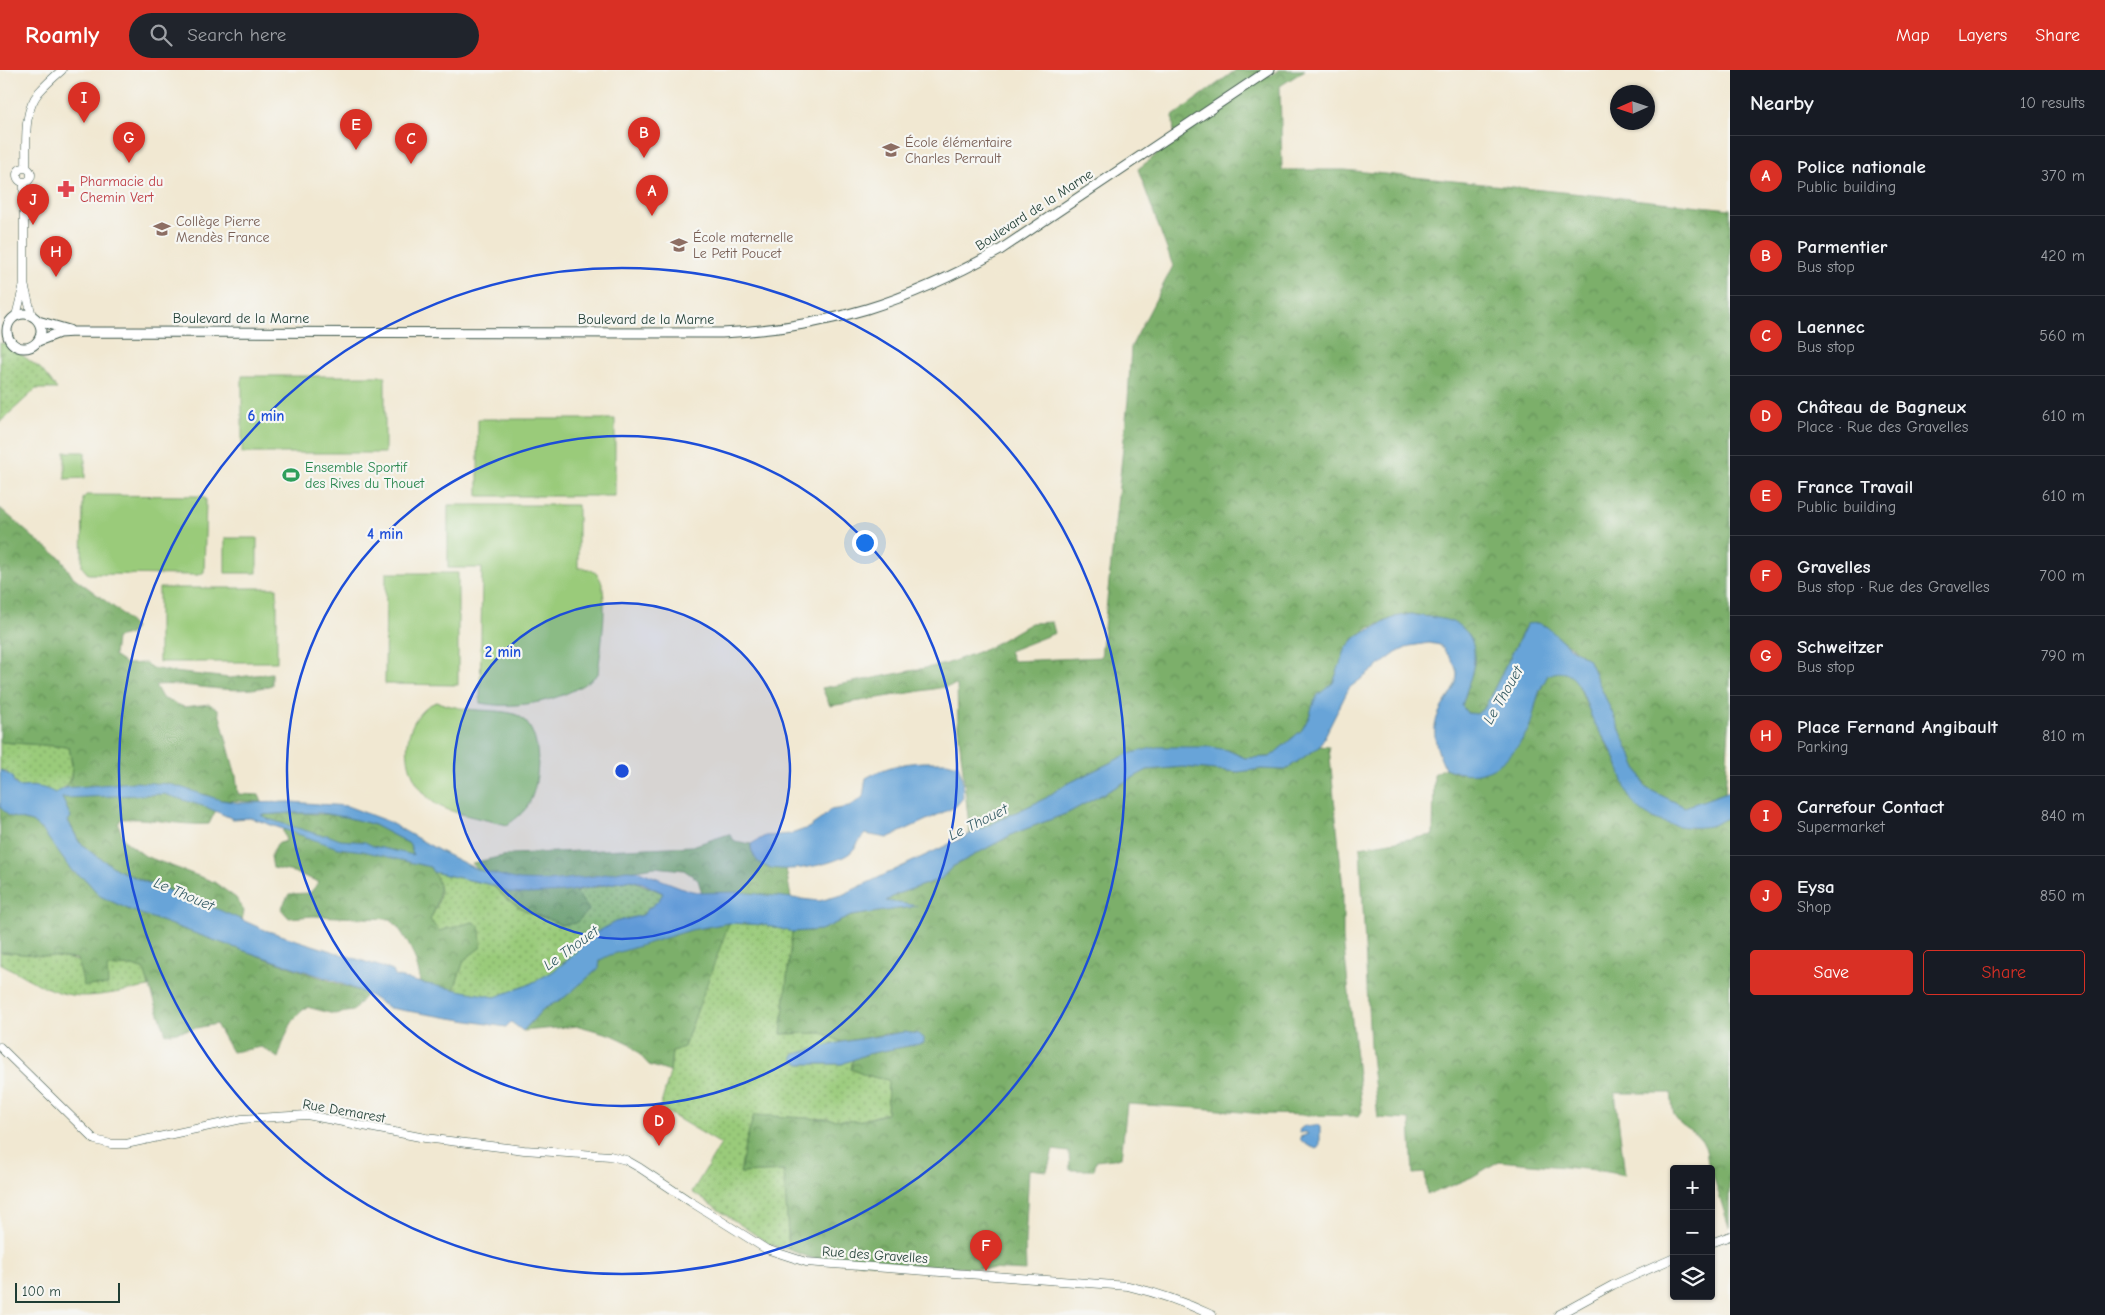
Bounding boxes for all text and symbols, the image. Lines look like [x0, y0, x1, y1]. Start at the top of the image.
search box [129, 13, 479, 58]
text: Roamly [25, 21, 99, 49]
icon: search [147, 21, 175, 49]
text: Search here [187, 24, 286, 46]
text: Map [1896, 25, 1930, 46]
text: Layers [1958, 25, 2007, 46]
text: Share [2035, 25, 2080, 46]
pin: I [68, 82, 100, 123]
north arrow [1610, 85, 1655, 130]
text: Nearby [1750, 91, 1814, 115]
text: 10 results [2020, 94, 2085, 112]
pin: E [340, 109, 372, 150]
pin: B [628, 117, 660, 158]
pin: G [113, 122, 145, 163]
pin: C [395, 123, 427, 164]
place label: École élémentaire Charles Perrault [905, 134, 1012, 167]
school or university icon: École élémentaire Charles Perrault [881, 140, 901, 160]
text: Police nationale [1797, 156, 1926, 178]
street label: Boulevard de la Marne [972, 166, 1096, 254]
text: A [1762, 167, 1770, 185]
text: 370 m [2041, 167, 2085, 185]
place label: Pharmacie du Chemin Vert [80, 173, 163, 206]
pin: A [636, 175, 668, 216]
text: Public building [1797, 178, 1896, 196]
pharmacy icon: Pharmacie du Chemin Vert [56, 179, 76, 199]
pin: J [17, 184, 49, 225]
place label: Collège Pierre Mendès France [176, 213, 270, 246]
school or university icon: Collège Pierre Mendès France [152, 219, 172, 239]
place label: École maternelle Le Petit Poucet [693, 229, 793, 262]
school or university icon: École maternelle Le Petit Poucet [669, 235, 689, 255]
pin: H [40, 236, 72, 277]
text: Parmentier [1797, 236, 1887, 258]
text: B [1761, 247, 1771, 265]
text: 420 m [2041, 247, 2085, 265]
text: Bus stop [1797, 258, 1855, 276]
street label: Boulevard de la Marne [173, 310, 309, 327]
street label: Boulevard de la Marne [578, 311, 714, 328]
text: Laennec [1797, 316, 1865, 338]
text: C [1761, 327, 1771, 345]
text: 560 m [2039, 327, 2085, 345]
text: Bus stop [1797, 338, 1855, 356]
text: Château de Bagneux [1797, 396, 1966, 418]
text: 6 min [248, 407, 284, 425]
text: D [1761, 407, 1771, 425]
text: 610 m [2042, 407, 2085, 425]
text: Place · Rue des Gravelles [1797, 418, 1968, 436]
place label: Ensemble Sportif des Rives du Thouet [305, 459, 425, 492]
sports icon: Ensemble Sportif des Rives du Thouet [281, 465, 301, 485]
text: France Travail [1797, 476, 1913, 498]
text: E [1761, 487, 1771, 505]
text: 610 m [2042, 487, 2085, 505]
text: Public building [1797, 498, 1896, 516]
text: 4 min [367, 525, 403, 543]
your location [852, 530, 878, 556]
text: Gravelles [1797, 556, 1871, 578]
text: F [1761, 567, 1771, 585]
text: 700 m [2039, 567, 2085, 585]
text: Bus stop · Rue des Gravelles [1797, 578, 1990, 596]
text: Schweitzer [1797, 636, 1883, 658]
text: 2 min [485, 643, 521, 661]
text: G [1760, 647, 1772, 665]
text: 790 m [2041, 647, 2085, 665]
text: Bus stop [1797, 658, 1855, 676]
water label: Le Thouet [1479, 662, 1527, 727]
text: Place Fernand Angibault [1797, 716, 1998, 738]
text: H [1760, 727, 1772, 745]
text: 810 m [2042, 727, 2085, 745]
text: Parking [1797, 738, 1849, 756]
centre of rings [613, 762, 631, 780]
text: Carrefour Contact [1797, 796, 1944, 818]
water label: Le Thouet [945, 799, 1012, 844]
text: I [1763, 807, 1769, 825]
text: 840 m [2041, 807, 2085, 825]
text: Supermarket [1797, 818, 1885, 836]
water label: Le Thouet [151, 873, 218, 915]
text: Eysa [1797, 876, 1835, 898]
text: J [1762, 887, 1770, 905]
text: 850 m [2040, 887, 2085, 905]
text: Shop [1797, 898, 1831, 916]
water label: Le Thouet [540, 921, 603, 974]
button: Save [1750, 950, 1913, 995]
button: Share [1923, 950, 2085, 995]
street label: Rue Demarest [301, 1095, 388, 1127]
pin: D [643, 1105, 675, 1146]
map controls [1670, 1165, 1715, 1300]
button: + [1670, 1165, 1715, 1210]
button: − [1670, 1210, 1715, 1255]
pin: F [970, 1230, 1002, 1271]
street label: Rue des Gravelles [821, 1243, 929, 1267]
button: layers [1670, 1255, 1715, 1300]
scale bar [15, 1280, 120, 1303]
text: 100 m [22, 1283, 61, 1300]

